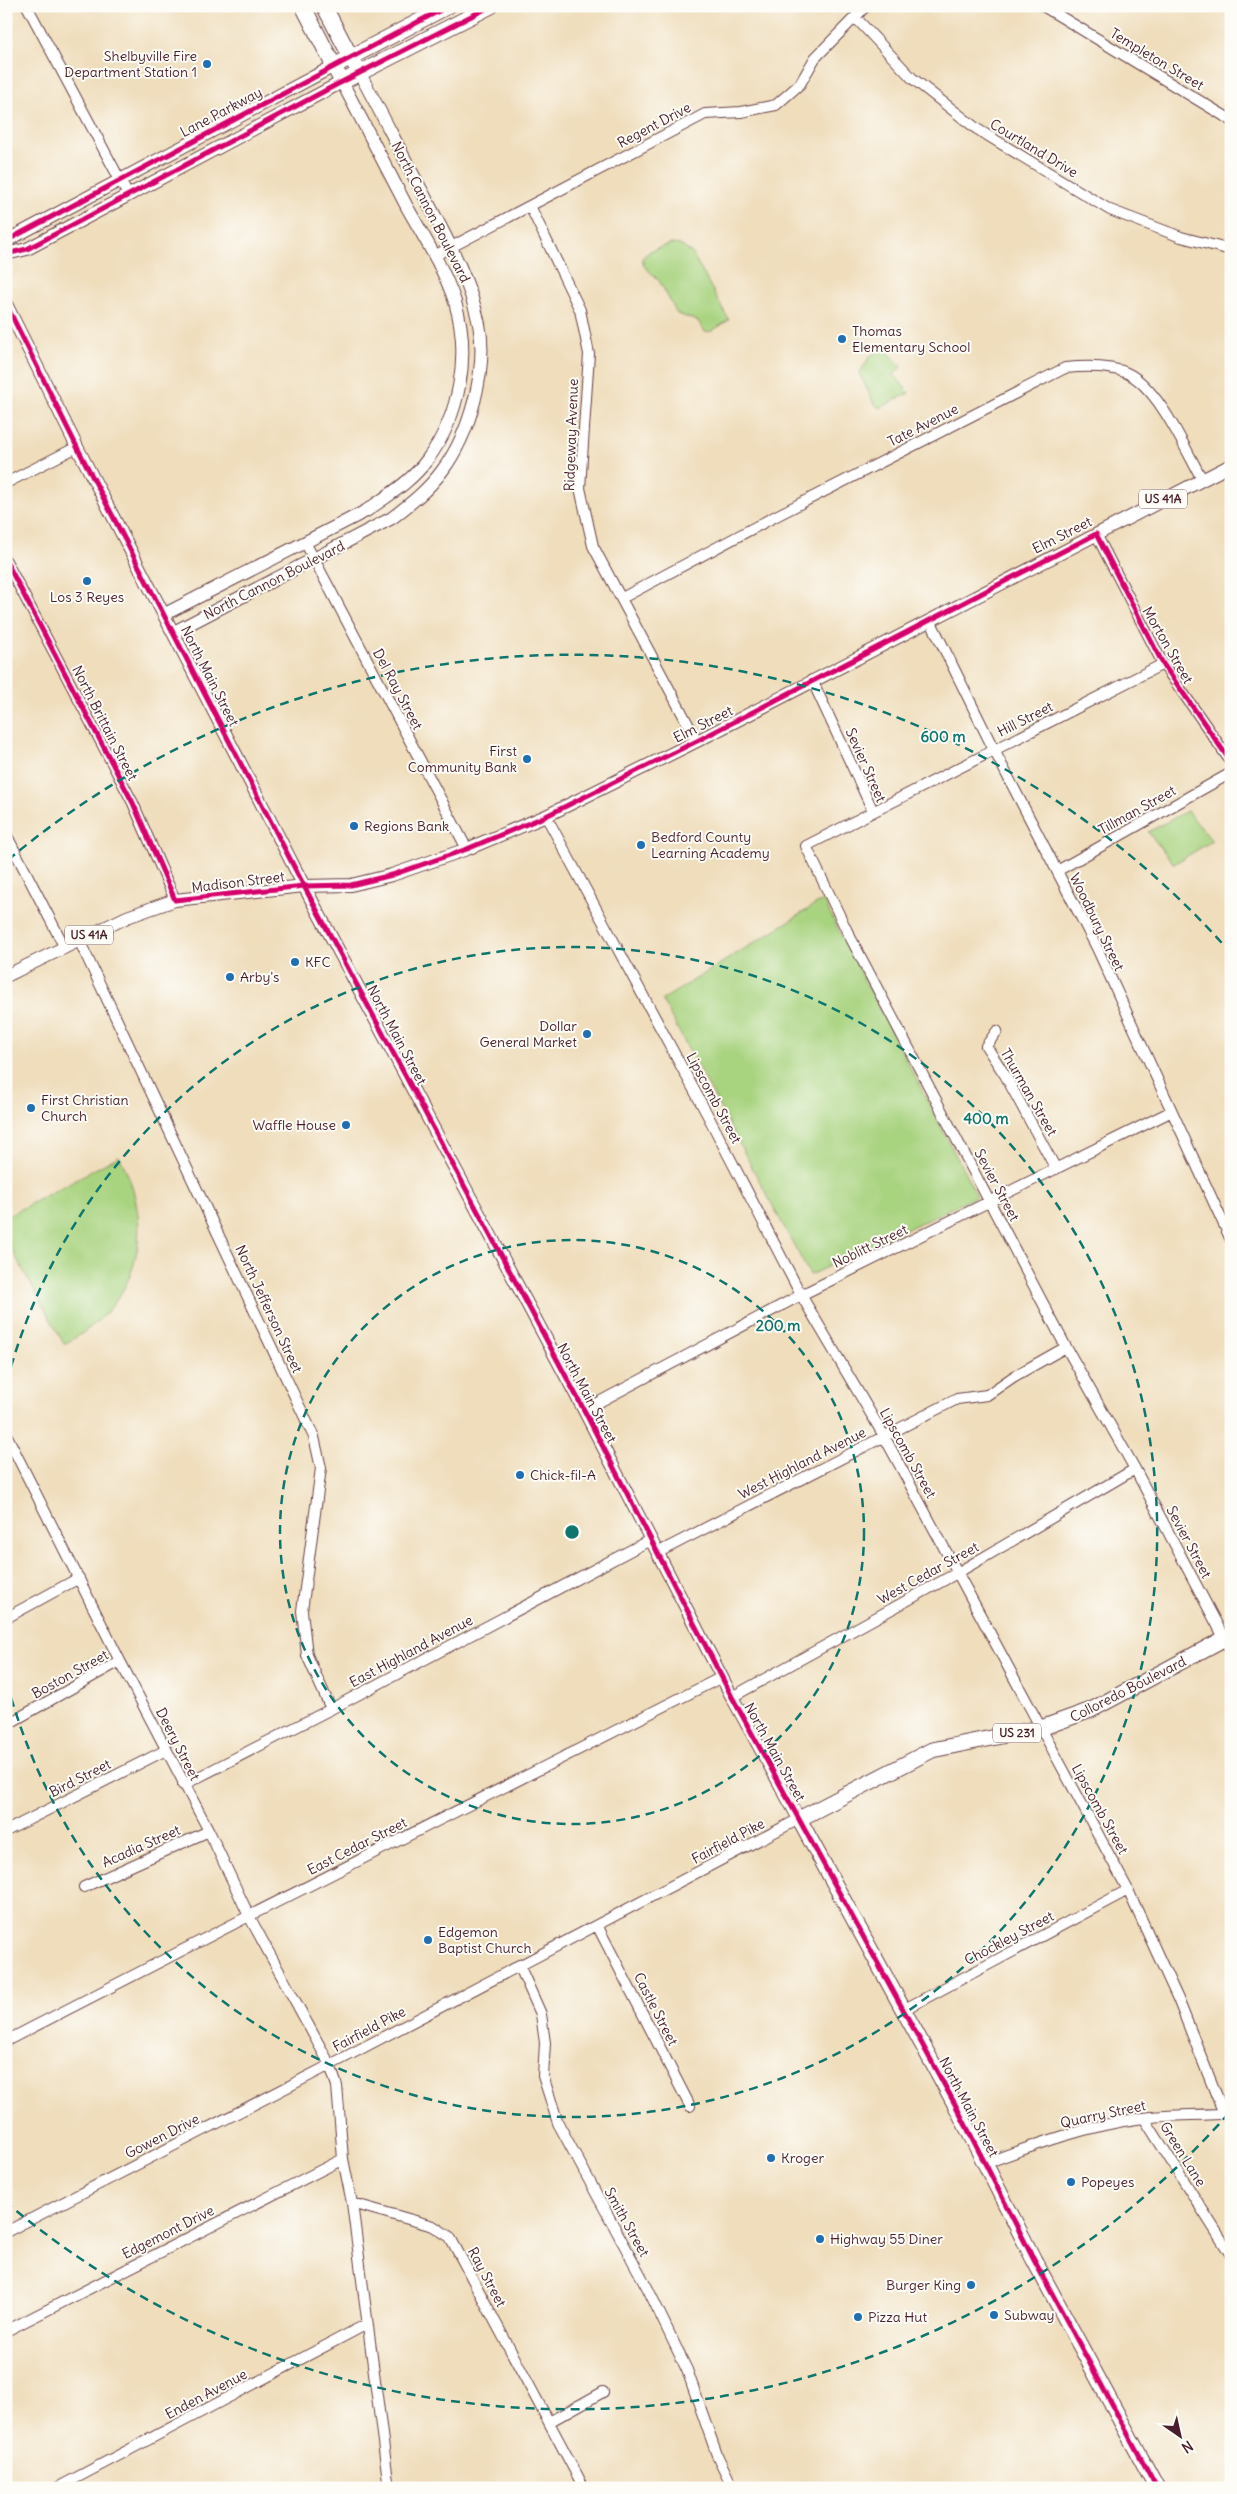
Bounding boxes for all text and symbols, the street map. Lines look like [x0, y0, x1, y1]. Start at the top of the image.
street label: Templeton Street [1107, 24, 1207, 94]
place label: Shelbyville Fire Department Station 1 [64, 47, 197, 81]
marker: Shelbyville Fire Department Station 1 [201, 58, 213, 70]
street label: Lane Parkway [177, 83, 265, 141]
street label: Regent Drive [614, 98, 694, 152]
street label: Courtland Drive [987, 115, 1081, 181]
street label: North Cannon Boulevard [388, 138, 474, 286]
place label: Thomas Elementary School [852, 322, 970, 356]
marker: Thomas Elementary School [836, 333, 848, 345]
street label: Ridgeway Avenue [560, 378, 582, 492]
street label: Tate Avenue [885, 400, 961, 450]
road number: US 41A [1139, 489, 1187, 508]
street label: Elm Street [1029, 512, 1095, 558]
street label: North Cannon Boulevard [200, 537, 348, 623]
marker: Los 3 Reyes [81, 575, 93, 587]
place label: Los 3 Reyes [50, 588, 124, 606]
street label: Morton Street [1139, 603, 1197, 687]
street label: North Main Street [177, 623, 243, 730]
street label: Del Ray Street [369, 645, 427, 733]
street label: North Brittain Street [68, 662, 142, 784]
street label: Hill Street [994, 697, 1056, 741]
street label: Elm Street [670, 701, 736, 747]
street label: Sevier Street [842, 725, 890, 805]
text: 600 m [920, 727, 966, 746]
place label: First Community Bank [408, 742, 517, 776]
marker: First Community Bank [521, 753, 533, 765]
street label: Tillman Street [1095, 781, 1179, 839]
place label: Regions Bank [364, 817, 449, 835]
marker: Regions Bank [348, 820, 360, 832]
place label: Bedford County Learning Academy [651, 828, 770, 862]
marker: Bedford County Learning Academy [635, 839, 647, 851]
street label: Madison Street [190, 867, 286, 897]
street label: Woodbury Street [1066, 870, 1129, 974]
road number: US 41A [65, 926, 113, 944]
place label: KFC [305, 953, 331, 971]
marker: KFC [289, 956, 301, 968]
place label: Arby's [240, 968, 279, 986]
marker: Arby's [224, 971, 236, 983]
street label: North Main Street [363, 982, 431, 1088]
place label: Dollar General Market [479, 1017, 577, 1051]
marker: Dollar General Market [581, 1028, 593, 1040]
street label: Thurman Street [997, 1045, 1062, 1139]
street label: Lipscomb Street [682, 1049, 746, 1147]
place label: First Christian Church [41, 1091, 129, 1125]
marker: First Christian Church [25, 1102, 37, 1114]
text: 400 m [963, 1109, 1009, 1128]
place label: Waffle House [253, 1116, 336, 1134]
marker: Waffle House [340, 1119, 352, 1131]
street label: Sevier Street [970, 1146, 1024, 1224]
street label: Noblitt Street [829, 1220, 911, 1272]
street label: North Jefferson Street [231, 1242, 307, 1376]
text: 200 m [756, 1316, 800, 1335]
street label: North Main Street [553, 1340, 621, 1446]
street label: Lipscomb Street [876, 1405, 940, 1502]
street label: West Highland Avenue [735, 1423, 869, 1503]
place label: Chick-fil-A [530, 1466, 596, 1484]
marker: Chick-fil-A [514, 1469, 526, 1481]
street label: Sevier Street [1162, 1503, 1216, 1581]
centre of rings [563, 1523, 581, 1541]
street label: West Cedar Street [874, 1538, 982, 1608]
street label: East Highland Avenue [346, 1611, 476, 1691]
street label: Boston Street [29, 1645, 112, 1702]
street label: Colloredo Boulevard [1067, 1652, 1189, 1726]
street label: North Main Street [740, 1699, 810, 1805]
street label: Deery Street [152, 1705, 204, 1784]
road number: US 231 [993, 1724, 1041, 1742]
street label: Bird Street [46, 1755, 114, 1801]
street label: Lipscomb Street [1068, 1761, 1132, 1858]
street label: East Cedar Street [304, 1813, 410, 1879]
street label: Fairfield Pike [688, 1814, 768, 1868]
street label: Acadia Street [99, 1821, 183, 1871]
street label: Chockley Street [961, 1907, 1057, 1969]
place label: Edgemon Baptist Church [438, 1923, 532, 1957]
marker: Edgemon Baptist Church [422, 1934, 434, 1946]
street label: Castle Street [630, 1969, 682, 2049]
street label: Fairfield Pike [329, 2002, 409, 2056]
street label: North Main Street [935, 2054, 1003, 2160]
street label: Quarry Street [1059, 2096, 1148, 2132]
street label: Gowen Drive [122, 2110, 202, 2162]
street label: Green Lane [1156, 2118, 1210, 2190]
place label: Kroger [781, 2149, 824, 2167]
marker: Kroger [765, 2152, 777, 2164]
place label: Popeyes [1081, 2173, 1134, 2191]
marker: Popeyes [1065, 2176, 1077, 2188]
street label: Smith Street [601, 2184, 654, 2260]
street label: Edgemont Drive [119, 2201, 217, 2263]
place label: Highway 55 Diner [830, 2230, 943, 2248]
marker: Highway 55 Diner [814, 2233, 826, 2245]
street label: Ray Street [464, 2244, 510, 2310]
place label: Burger King [886, 2276, 961, 2294]
marker: Burger King [965, 2279, 977, 2291]
place label: Subway [1004, 2306, 1055, 2324]
place label: Pizza Hut [868, 2308, 927, 2326]
marker: Subway [988, 2309, 1000, 2321]
marker: Pizza Hut [852, 2311, 864, 2323]
street label: Enden Avenue [162, 2365, 250, 2423]
north arrow [1154, 2412, 1204, 2462]
text: N [1178, 2437, 1196, 2457]

